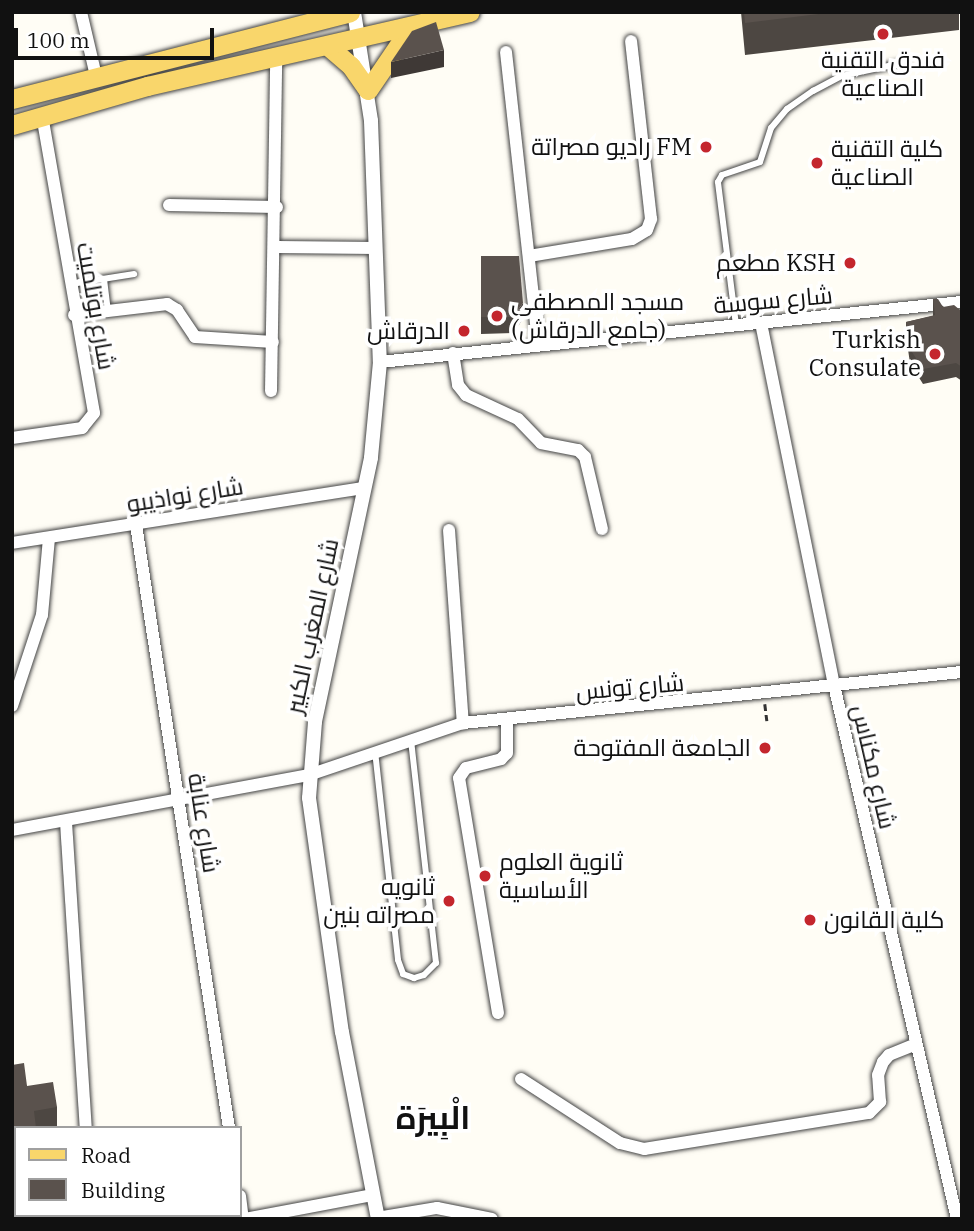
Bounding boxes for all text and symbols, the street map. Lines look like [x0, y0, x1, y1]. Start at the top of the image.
scale bar [18, 14, 217, 58]
text: 100 m [27, 26, 90, 54]
marker: فندق التقنية الصناعية [875, 26, 891, 42]
place label: فندق التقنية الصناعية [821, 46, 945, 102]
place label: راديو مصراتة FM [531, 133, 692, 161]
place label: كلية التقنية الصناعية [831, 135, 943, 191]
marker: راديو مصراتة FM [698, 139, 714, 155]
marker: كلية التقنية الصناعية [809, 155, 825, 171]
street label: شارع بوتلميت [71, 240, 121, 372]
place label: مطعم KSH [716, 249, 836, 277]
marker: مطعم KSH [842, 255, 858, 271]
street label: شارع سوسة [712, 280, 834, 320]
place label: مسجد المصطفى (جامع الدرقاش) [511, 288, 684, 344]
marker: مسجد المصطفى (جامع الدرقاش) [489, 308, 505, 324]
place label: الدرقاش [367, 317, 450, 345]
marker: الدرقاش [456, 323, 472, 339]
place label: Turkish Consulate [809, 326, 921, 382]
marker: Turkish Consulate [927, 346, 943, 362]
street label: شارع نواذيبو [125, 472, 245, 518]
street label: شارع المغرب الكبير [279, 536, 345, 716]
street label: شارع تونس [575, 668, 685, 706]
street label: شارع مكناس [846, 702, 902, 832]
place label: الجامعة المفتوحة [574, 734, 751, 762]
marker: الجامعة المفتوحة [757, 740, 773, 756]
street label: شارع عنابة [182, 771, 226, 875]
place label: ثانوية العلوم الأساسية [499, 848, 623, 904]
marker: ثانوية العلوم الأساسية [477, 868, 493, 884]
place label: ثانويه مصراته بنين [323, 873, 435, 929]
marker: ثانويه مصراته بنين [441, 893, 457, 909]
place label: كلية القانون [824, 906, 945, 934]
marker: كلية القانون [802, 912, 818, 928]
district label: الْبِيرَة [396, 1098, 470, 1136]
legend [14, 1126, 242, 1217]
text: Road [81, 1141, 131, 1169]
text: Building [81, 1176, 165, 1204]

